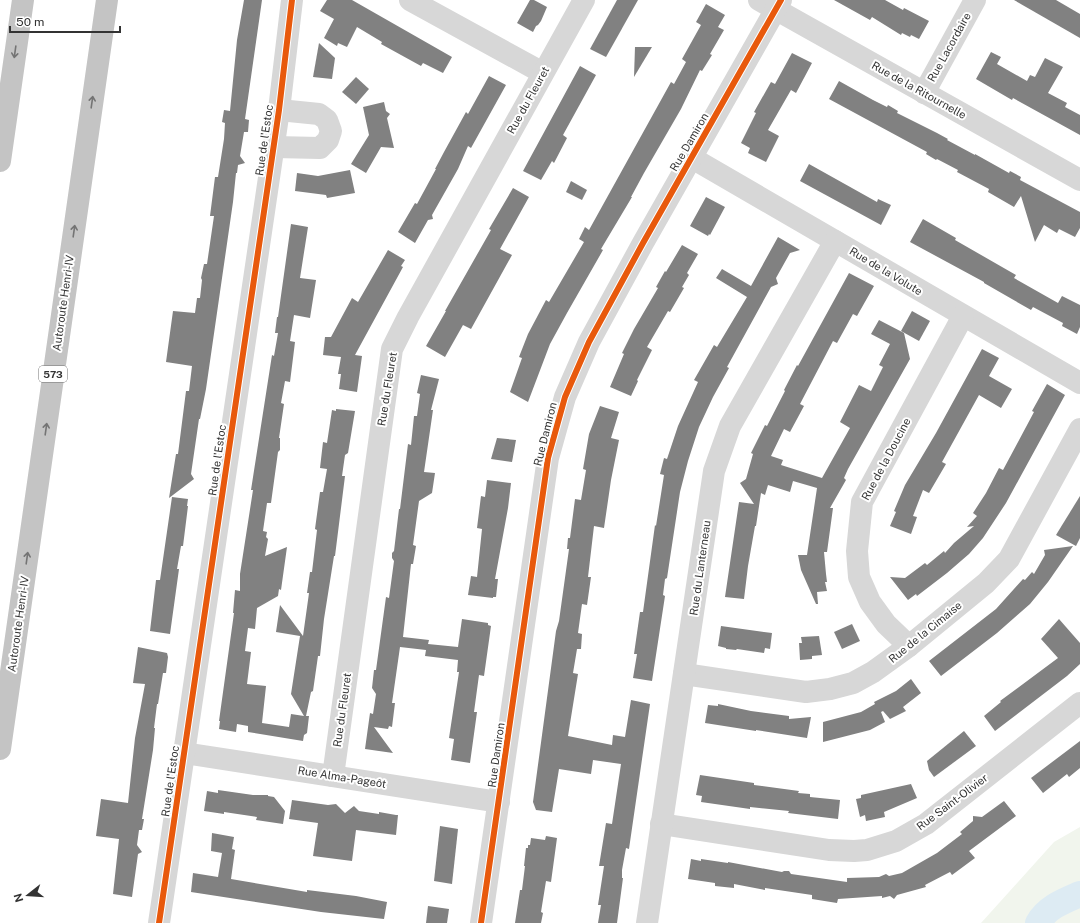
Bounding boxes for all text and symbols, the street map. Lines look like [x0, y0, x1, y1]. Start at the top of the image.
scale bar [10, 8, 120, 34]
street label: Rue Lacordaire [925, 10, 973, 84]
text: 50 m [16, 15, 44, 29]
one-way arrow [11, 46, 19, 59]
street label: Rue de la Ritournelle [870, 59, 968, 121]
street label: Rue du Fleuret [505, 64, 551, 136]
one-way arrow [88, 96, 96, 109]
street label: Rue de l'Estoc [253, 104, 275, 176]
street label: Rue Damiron [667, 111, 711, 173]
one-way arrow [70, 225, 78, 238]
street label: Rue de la Volute [847, 245, 925, 297]
street label: Autoroute Henri-IV [50, 254, 76, 352]
street label: Rue du Fleuret [375, 351, 399, 427]
road number: 573 [39, 366, 67, 382]
street label: Rue Damiron [531, 401, 559, 467]
street label: Rue de la Doucine [859, 416, 913, 502]
one-way arrow [42, 423, 50, 436]
street label: Rue de l'Estoc [206, 424, 228, 496]
street label: Rue du Lanterneau [687, 520, 713, 616]
one-way arrow [24, 552, 31, 565]
street label: Autoroute Henri-IV [5, 575, 31, 673]
street label: Rue de la Cimaise [886, 599, 964, 665]
street label: Rue du Fleuret [331, 672, 353, 748]
street label: Rue Damiron [486, 722, 506, 788]
street label: Rue de l'Estoc [159, 745, 181, 817]
street label: Rue Alma-Pageôt [297, 764, 387, 790]
street label: Rue Saint-Olivier [914, 771, 990, 833]
north arrow [8, 875, 48, 915]
text: N [11, 892, 25, 904]

